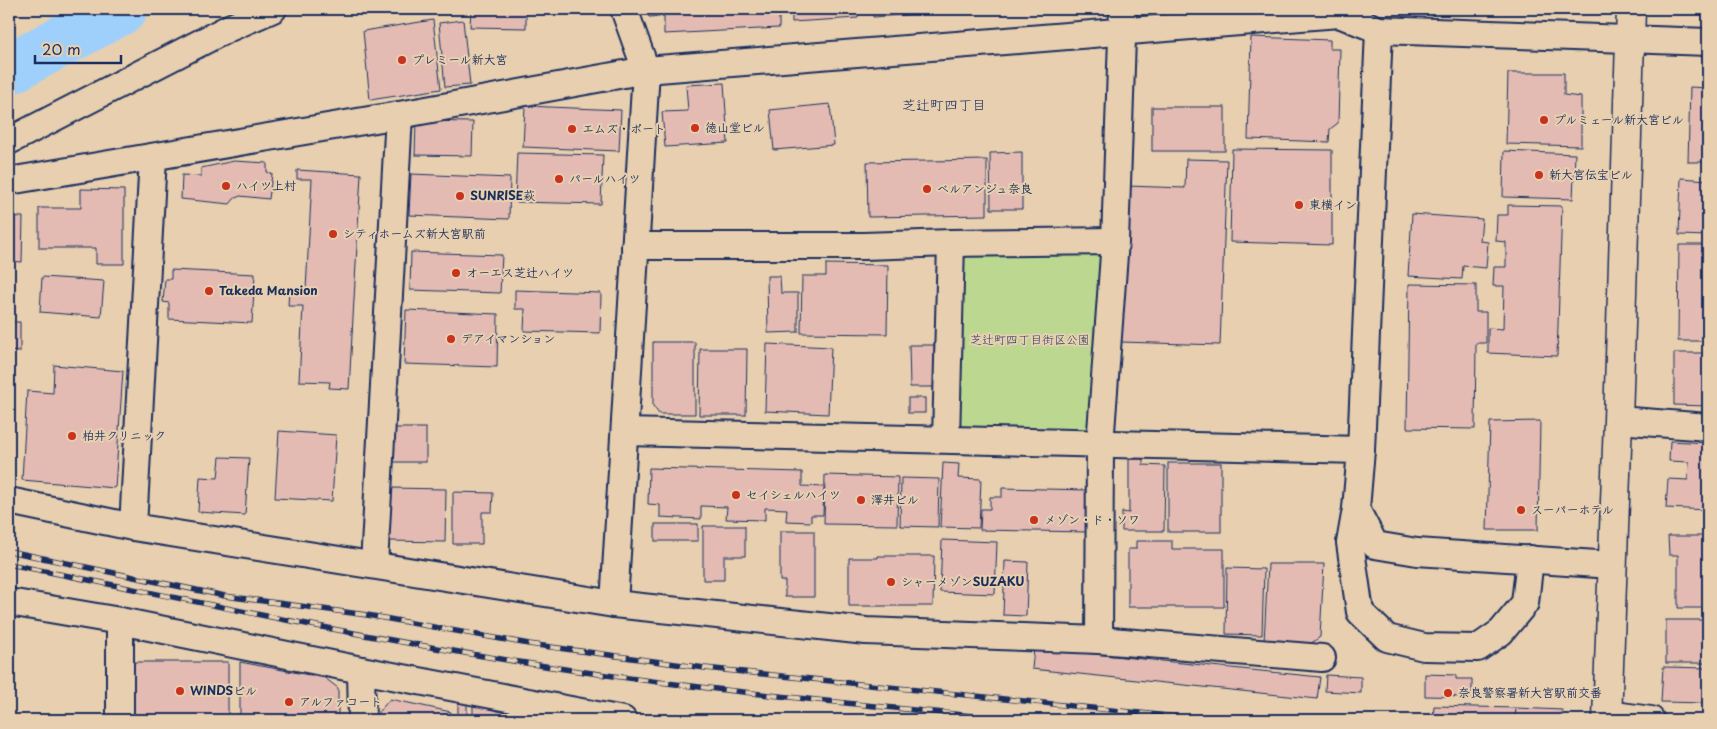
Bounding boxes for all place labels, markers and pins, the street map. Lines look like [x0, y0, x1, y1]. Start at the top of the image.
place label: プレミール新大宮 [412, 50, 508, 68]
marker: プレミール新大宮 [396, 54, 408, 66]
place label: プルミェール新大宮ビル [1554, 110, 1684, 128]
marker: プルミェール新大宮ビル [1538, 114, 1550, 126]
place label: 徳山堂ビル [705, 118, 765, 136]
place label: エムズ・ポート [582, 119, 666, 137]
marker: 徳山堂ビル [689, 122, 701, 134]
marker: エムズ・ポート [566, 123, 578, 135]
place label: 新大宮伝宝ビル [1549, 165, 1633, 183]
place label: パールハイツ [569, 169, 641, 187]
marker: 新大宮伝宝ビル [1533, 169, 1545, 181]
marker: パールハイツ [553, 173, 565, 185]
place label: ハイツ上村 [236, 176, 296, 194]
place label: ベルアンジュ奈良 [937, 179, 1032, 197]
marker: ハイツ上村 [220, 180, 232, 192]
marker: ベルアンジュ奈良 [921, 183, 933, 195]
place label: SUNRISE萩 [470, 186, 535, 204]
marker: SUNRISE萩 [454, 190, 466, 202]
place label: 東横イン [1309, 195, 1357, 213]
marker: 東横イン [1293, 199, 1305, 211]
place label: シティホームズ新大宮駅前 [343, 224, 486, 242]
marker: シティホームズ新大宮駅前 [327, 228, 339, 240]
place label: オーエス芝辻ハイツ [466, 263, 574, 281]
marker: オーエス芝辻ハイツ [450, 267, 462, 279]
place label: Takeda Mansion [219, 281, 318, 299]
marker: Takeda Mansion [203, 285, 215, 297]
place label: デアイマンション [461, 329, 555, 347]
marker: デアイマンション [445, 333, 457, 345]
place label: 柏井クリニック [82, 426, 166, 444]
marker: 柏井クリニック [66, 430, 78, 442]
place label: セイシェルハイツ [746, 485, 841, 503]
marker: セイシェルハイツ [730, 489, 742, 501]
place label: 澤井ビル [871, 490, 919, 508]
marker: 澤井ビル [855, 494, 867, 506]
place label: スーパーホテル [1531, 500, 1614, 518]
marker: スーパーホテル [1515, 504, 1527, 516]
place label: メゾン・ド・ソワ [1044, 510, 1140, 528]
marker: メゾン・ド・ソワ [1028, 514, 1040, 526]
place label: シャーメゾンSUZAKU [901, 572, 1024, 590]
marker: シャーメゾンSUZAKU [885, 576, 897, 588]
place label: WINDSビル [190, 681, 257, 699]
place label: 奈良警察署新大宮駅前交番 [1458, 683, 1602, 701]
marker: WINDSビル [174, 685, 186, 697]
marker: 奈良警察署新大宮駅前交番 [1442, 687, 1454, 699]
place label: アルファコート [299, 692, 382, 710]
marker: アルファコート [283, 696, 295, 708]

